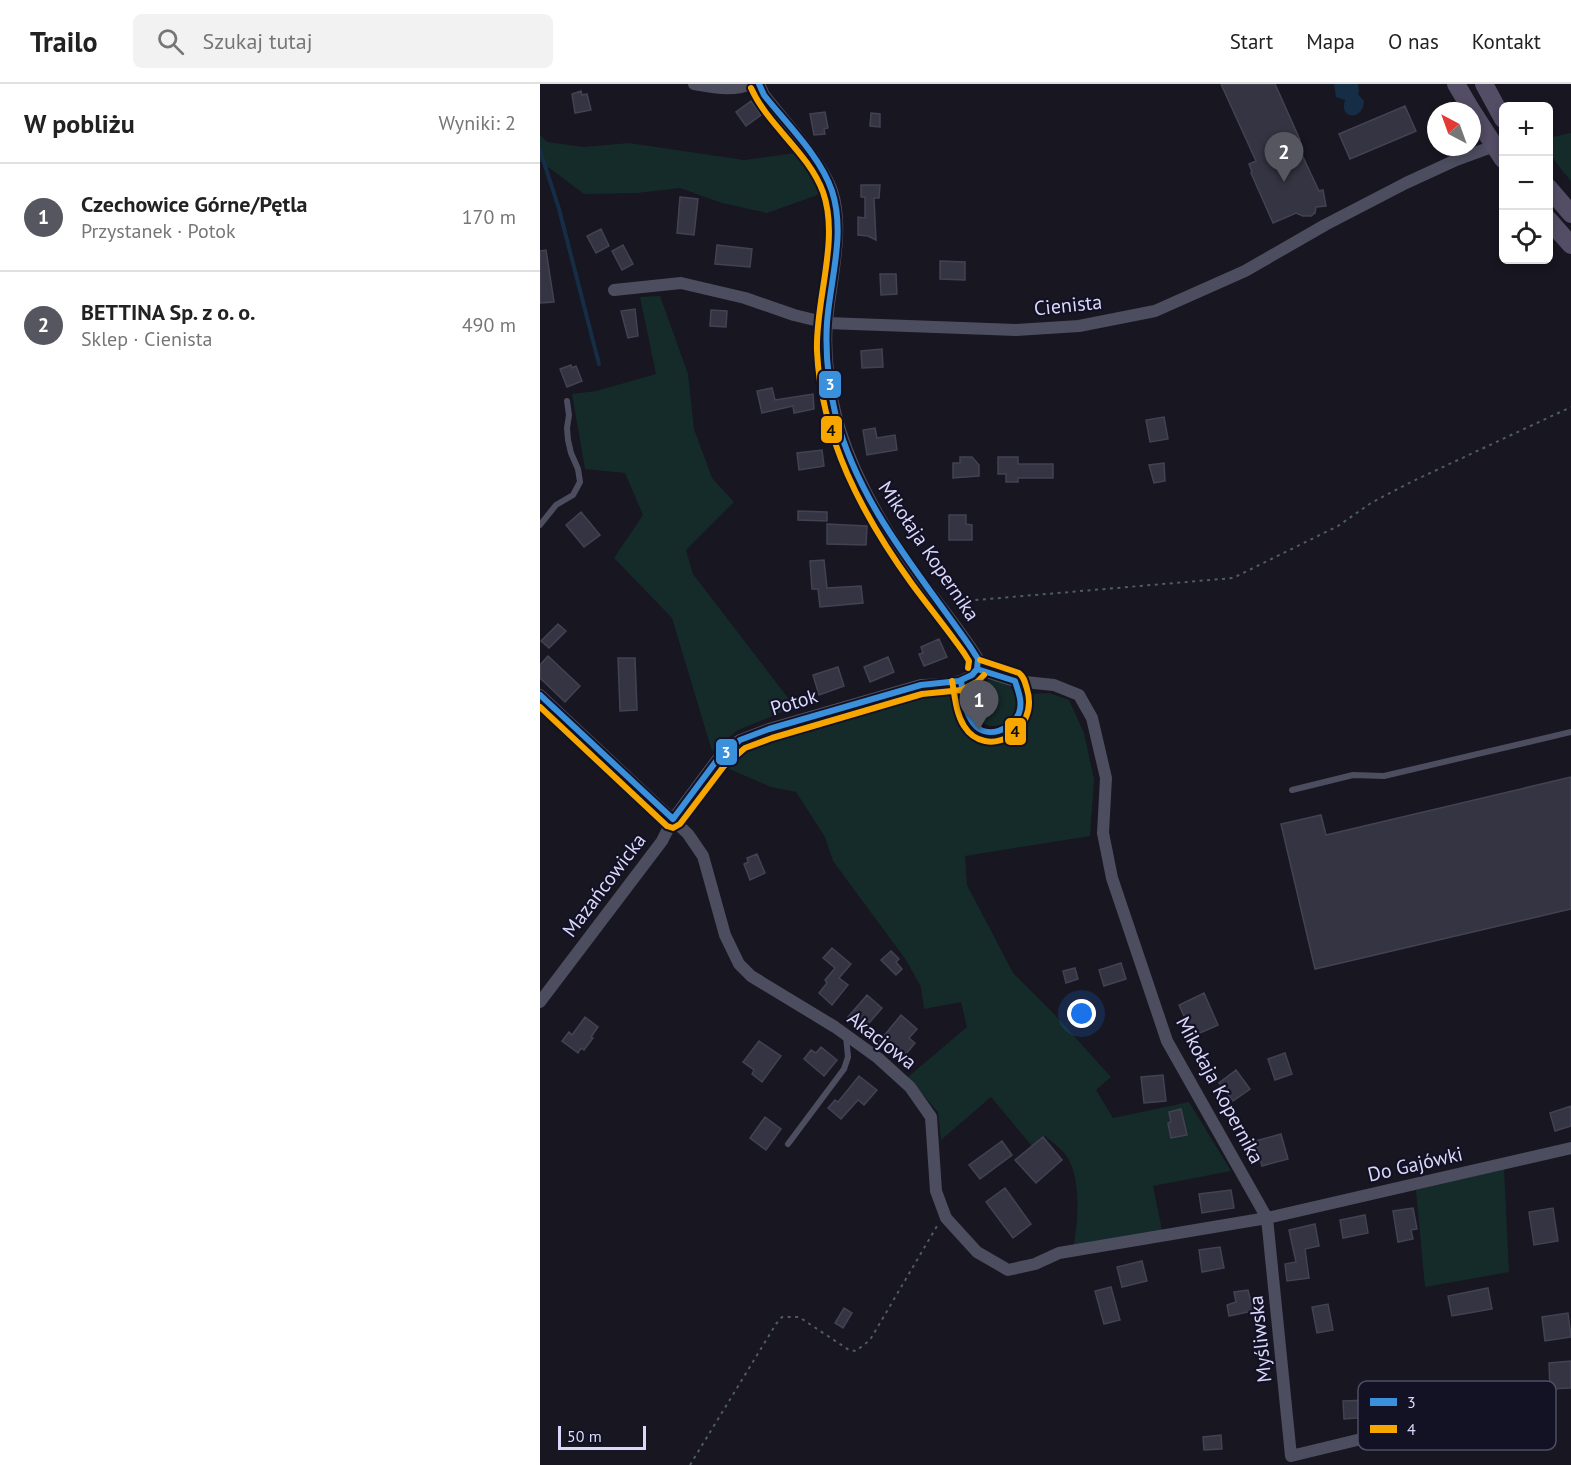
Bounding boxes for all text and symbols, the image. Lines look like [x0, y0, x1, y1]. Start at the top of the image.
search box [133, 14, 553, 68]
text: Trailo [30, 23, 97, 60]
icon: search [154, 25, 187, 58]
text: Szukaj tutaj [202, 27, 313, 55]
text: Start [1230, 28, 1273, 55]
text: Mapa [1306, 28, 1355, 55]
text: O nas [1388, 28, 1439, 55]
text: Kontakt [1472, 28, 1541, 55]
north arrow [1427, 102, 1481, 156]
map controls [1499, 102, 1553, 264]
button: + [1499, 102, 1553, 156]
text: W pobliżu [24, 107, 135, 140]
text: Wyniki: 2 [439, 110, 516, 136]
pin: 2 [1264, 132, 1304, 182]
button: − [1499, 156, 1553, 210]
text: Czechowice Górne/Pętla [81, 190, 308, 218]
text: 1 [38, 204, 49, 230]
text: 170 m [462, 204, 516, 230]
button: locate [1499, 210, 1553, 264]
text: Przystanek · Potok [81, 218, 236, 244]
street label: Cienista [1033, 288, 1103, 322]
text: BETTINA Sp. z o. o. [81, 298, 255, 326]
text: 2 [38, 312, 49, 338]
text: 490 m [462, 312, 516, 338]
text: Sklep · Cienista [81, 326, 212, 352]
line badge: 3 [818, 370, 842, 399]
text: 3 [825, 374, 835, 394]
line badge: 4 [820, 415, 843, 444]
text: 4 [826, 420, 836, 440]
street label: Mikołaja Kopernika [873, 476, 985, 626]
pin: 1 [960, 680, 998, 730]
street label: Potok [767, 682, 821, 721]
line badge: 4 [1004, 717, 1027, 746]
text: 4 [1010, 721, 1020, 741]
line badge: 3 [715, 738, 738, 766]
text: 3 [721, 742, 731, 762]
street label: Mazańcowicka [557, 828, 651, 942]
your location [1067, 999, 1096, 1028]
street label: Akacjowa [842, 1005, 922, 1075]
street label: Mikołaja Kopernika [1170, 1012, 1270, 1168]
street label: Do Gajówki [1365, 1140, 1465, 1188]
street label: Myśliwska [1243, 1294, 1277, 1384]
legend [1358, 1381, 1556, 1450]
text: 3 [1407, 1392, 1416, 1412]
text: 4 [1407, 1419, 1416, 1439]
scale bar [558, 1423, 646, 1450]
text: 50 m [567, 1426, 602, 1446]

